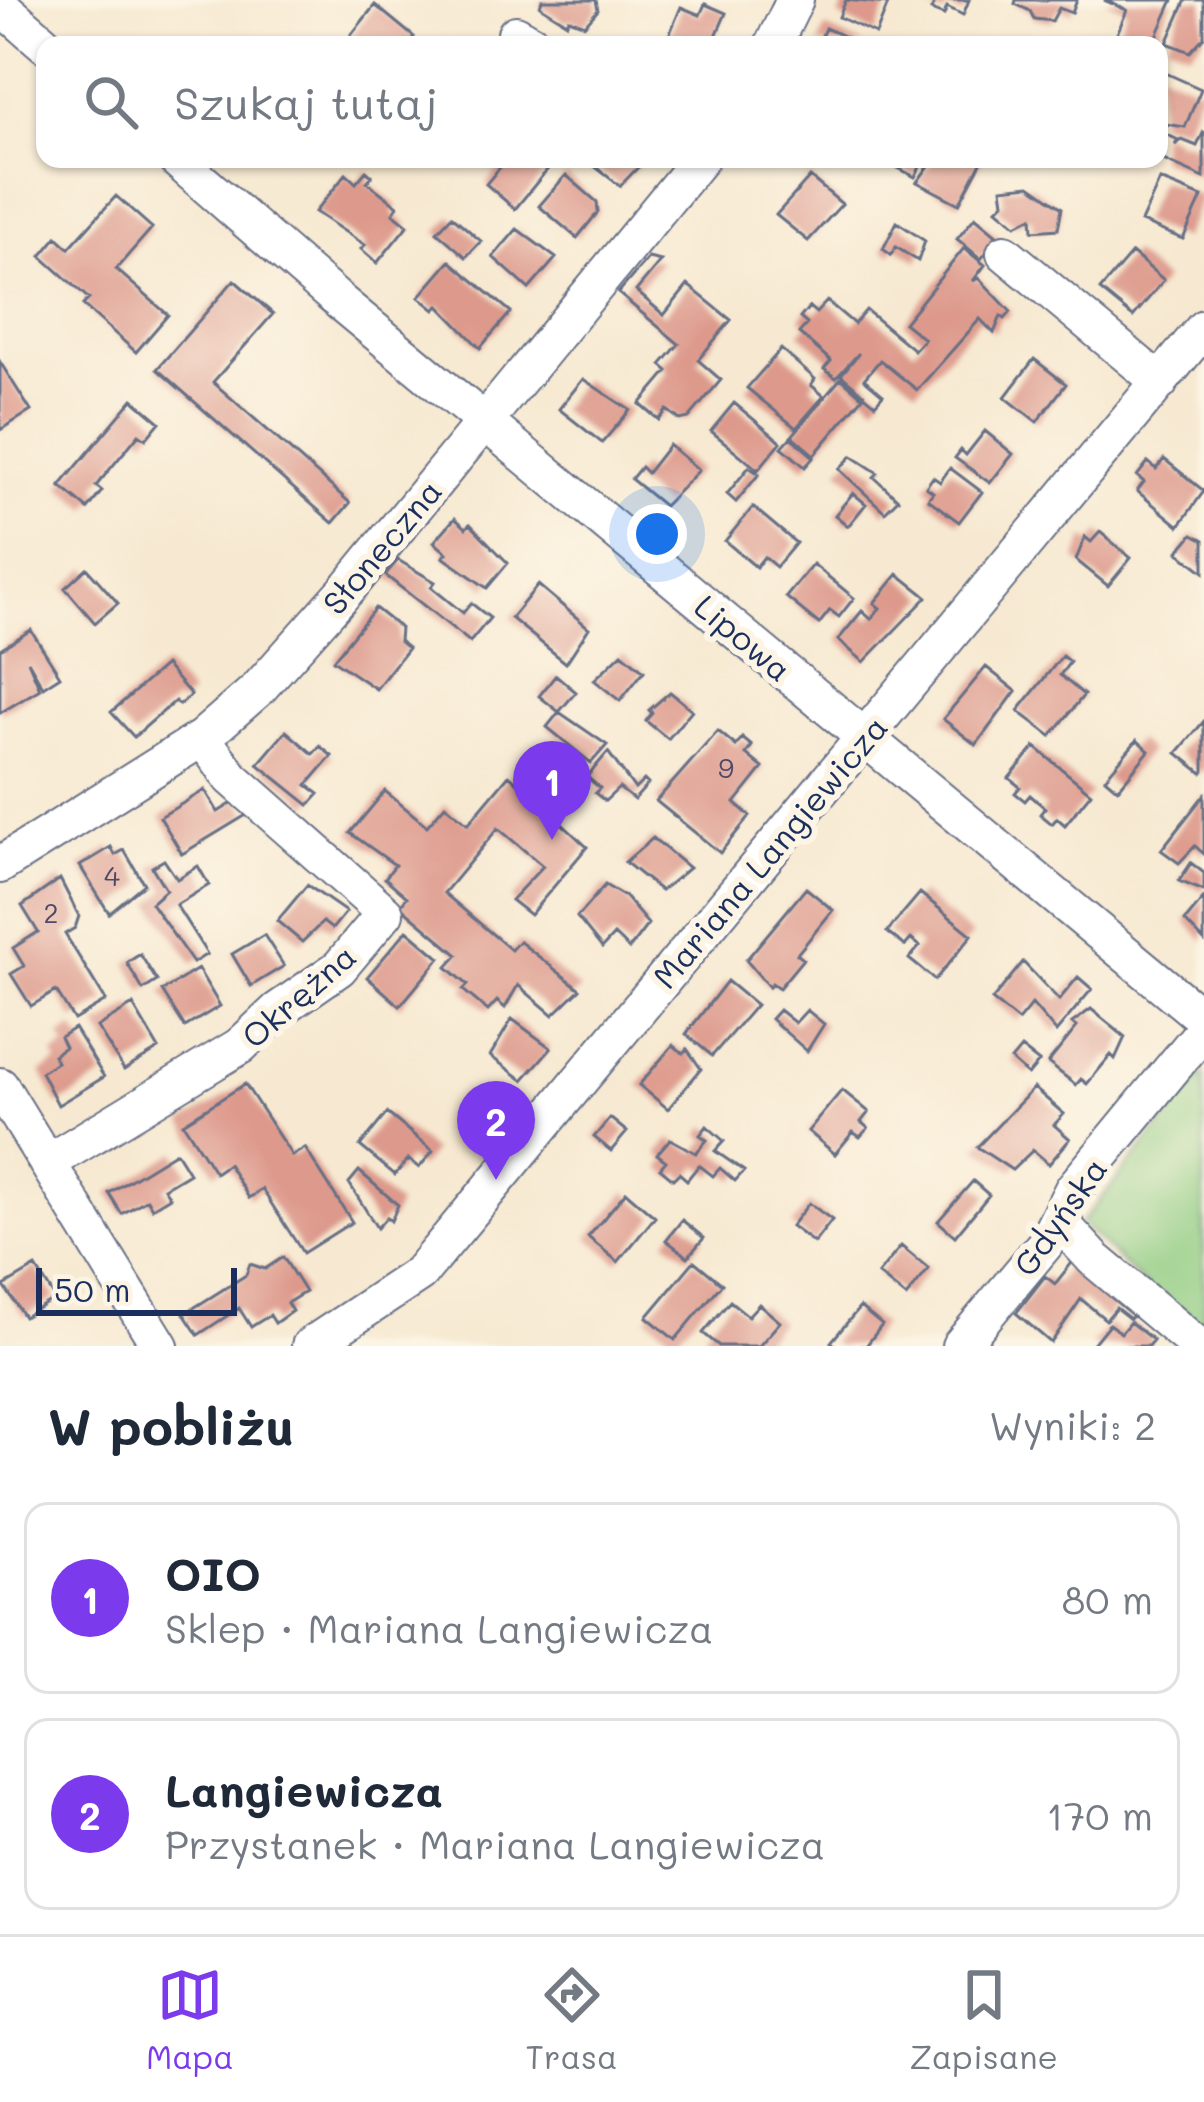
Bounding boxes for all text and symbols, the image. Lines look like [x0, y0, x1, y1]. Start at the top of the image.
search box [36, 36, 1168, 168]
icon: search [78, 69, 144, 135]
text: Szukaj tutaj [174, 73, 438, 131]
street label: Słoneczna [312, 469, 450, 623]
your location [627, 504, 687, 564]
street label: Lipowa [687, 584, 801, 690]
street label: Mariana Langiewicza [642, 706, 896, 996]
pin: 1 [513, 741, 591, 840]
house number: 9 [718, 750, 734, 785]
house number: 4 [104, 858, 120, 893]
house number: 2 [43, 895, 59, 930]
street label: Okrężna [232, 934, 364, 1056]
pin: 2 [457, 1081, 535, 1180]
street label: Gdyńska [1003, 1148, 1116, 1284]
scale bar [36, 1262, 237, 1315]
text: 50 m [54, 1267, 130, 1310]
text: W pobliżu [48, 1391, 294, 1458]
text: Wyniki: 2 [989, 1399, 1156, 1450]
text: OIO [165, 1544, 261, 1602]
text: 1 [81, 1573, 99, 1624]
text: 80 m [1062, 1573, 1153, 1624]
text: Sklep · Mariana Langiewicza [165, 1602, 713, 1653]
text: Langiewicza [165, 1760, 443, 1818]
text: 2 [79, 1789, 101, 1840]
text: 170 m [1046, 1789, 1153, 1840]
text: Przystanek · Mariana Langiewicza [165, 1818, 825, 1869]
tab: Mapa [146, 1962, 234, 2077]
tab: Trasa [526, 1962, 618, 2077]
tab: Zapisane [910, 1962, 1058, 2077]

